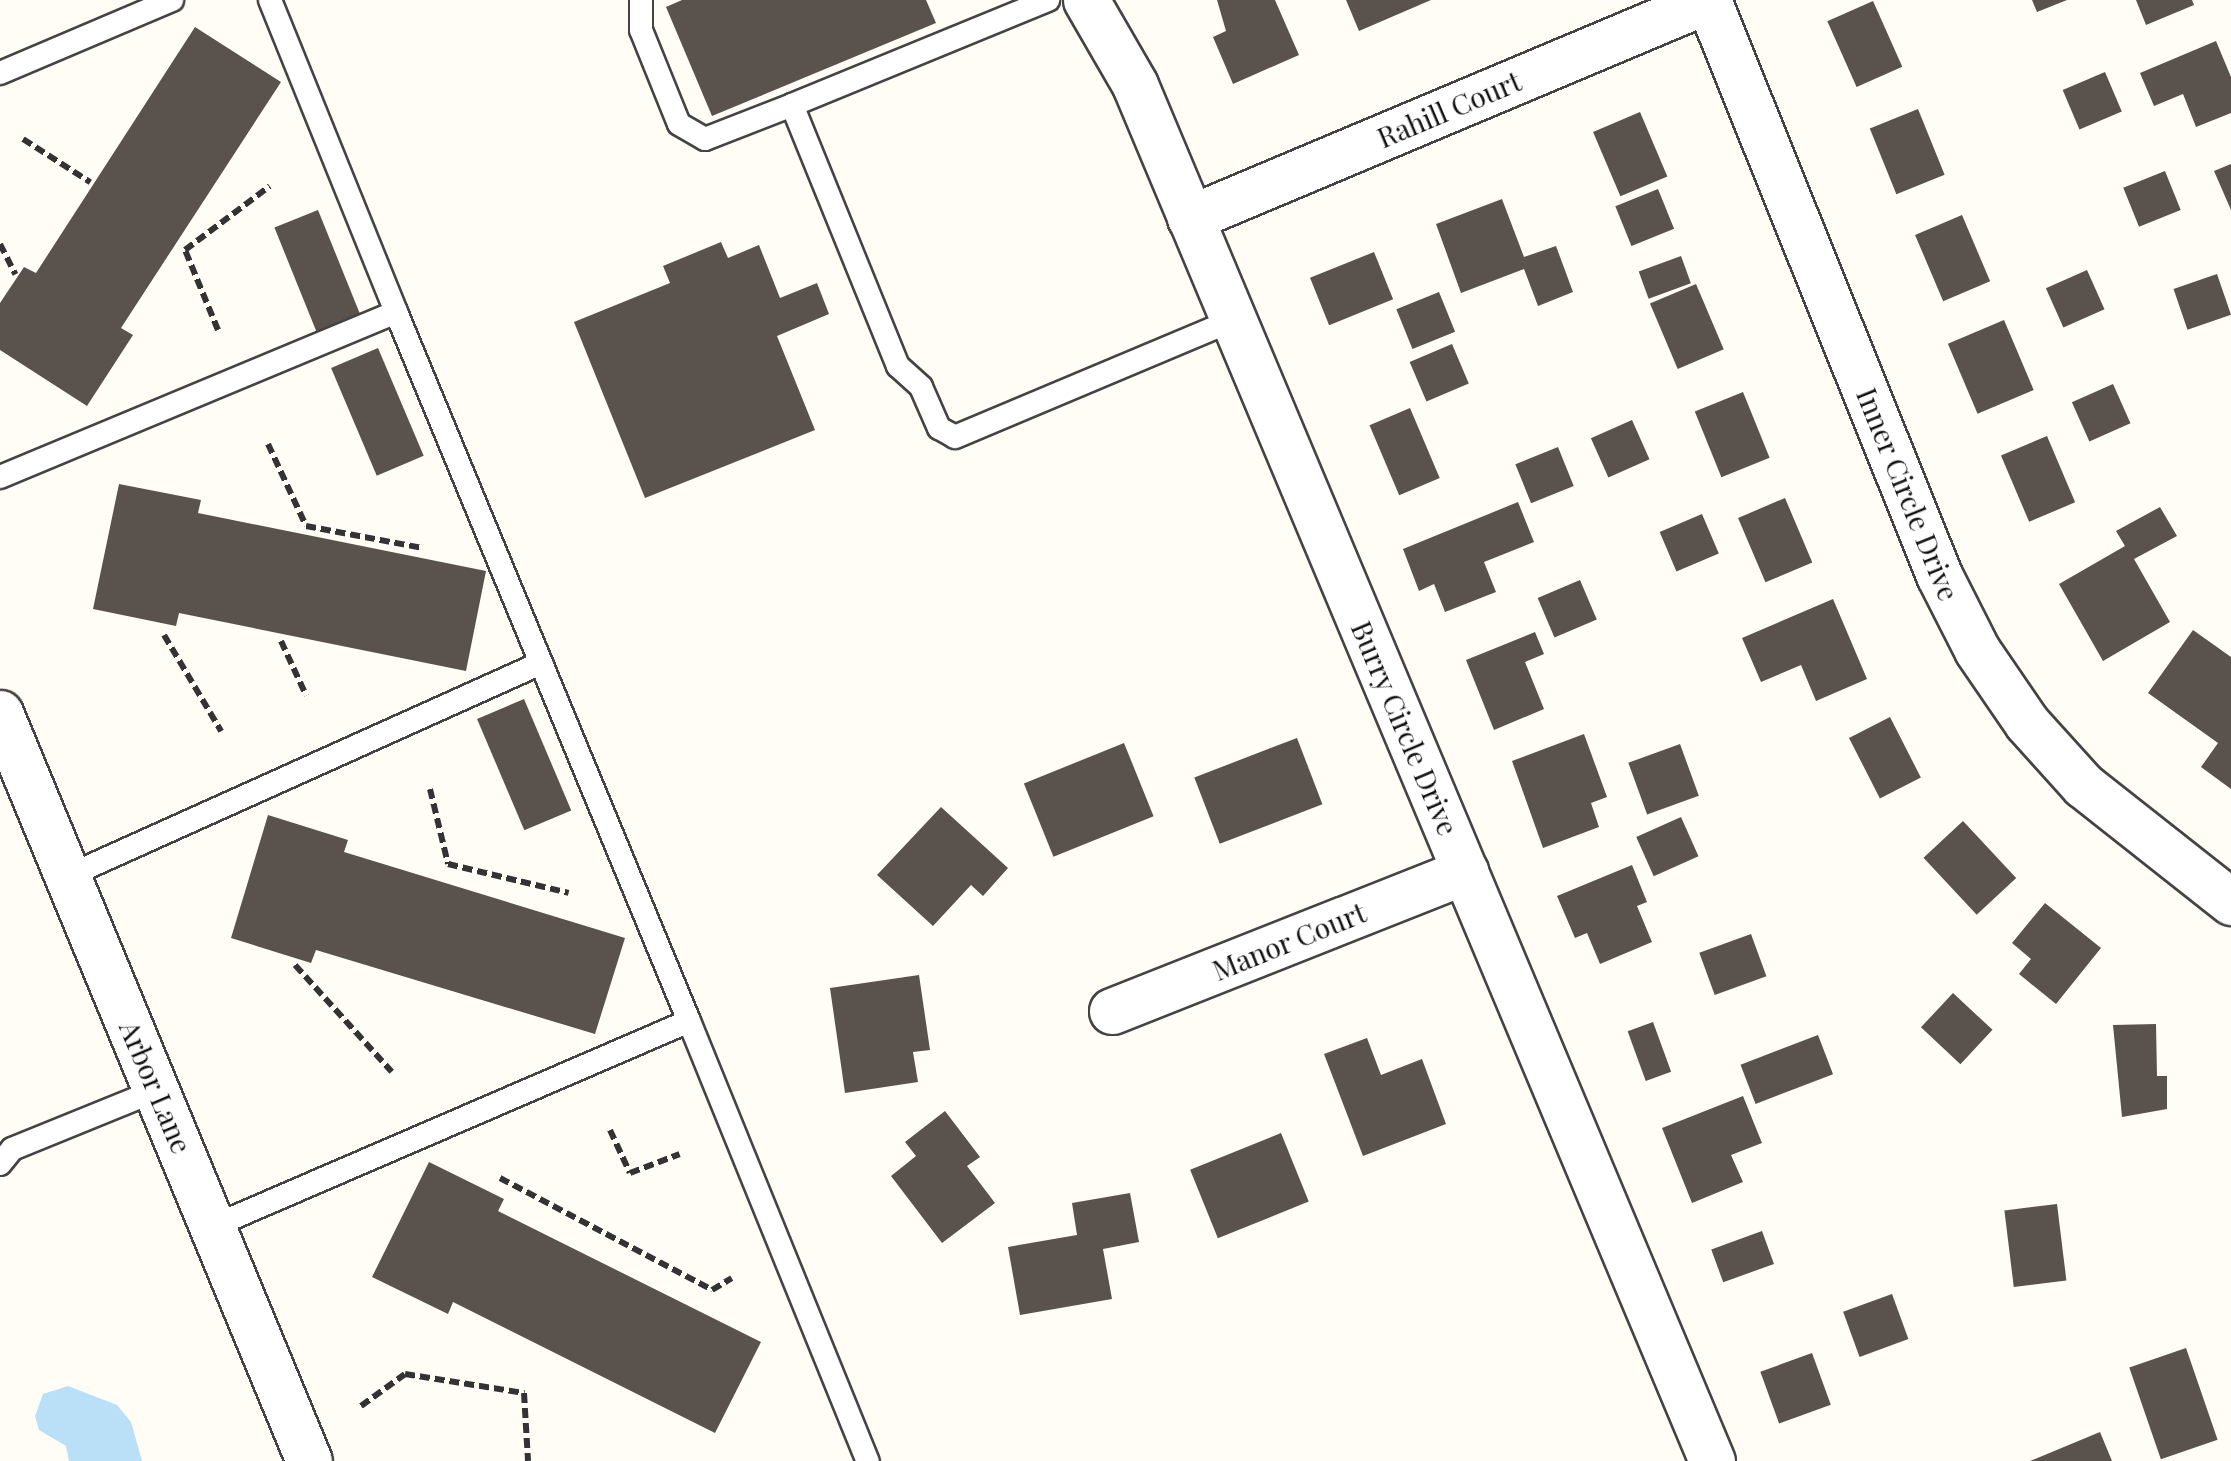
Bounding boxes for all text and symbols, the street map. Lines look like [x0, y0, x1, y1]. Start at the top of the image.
street label: Rahill Court [1372, 64, 1526, 154]
street label: Inner Circle Drive [1850, 383, 1966, 605]
street label: Burry Circle Drive [1345, 616, 1465, 840]
street label: Manor Court [1207, 895, 1371, 987]
street label: Arbor Lane [113, 1015, 199, 1159]

